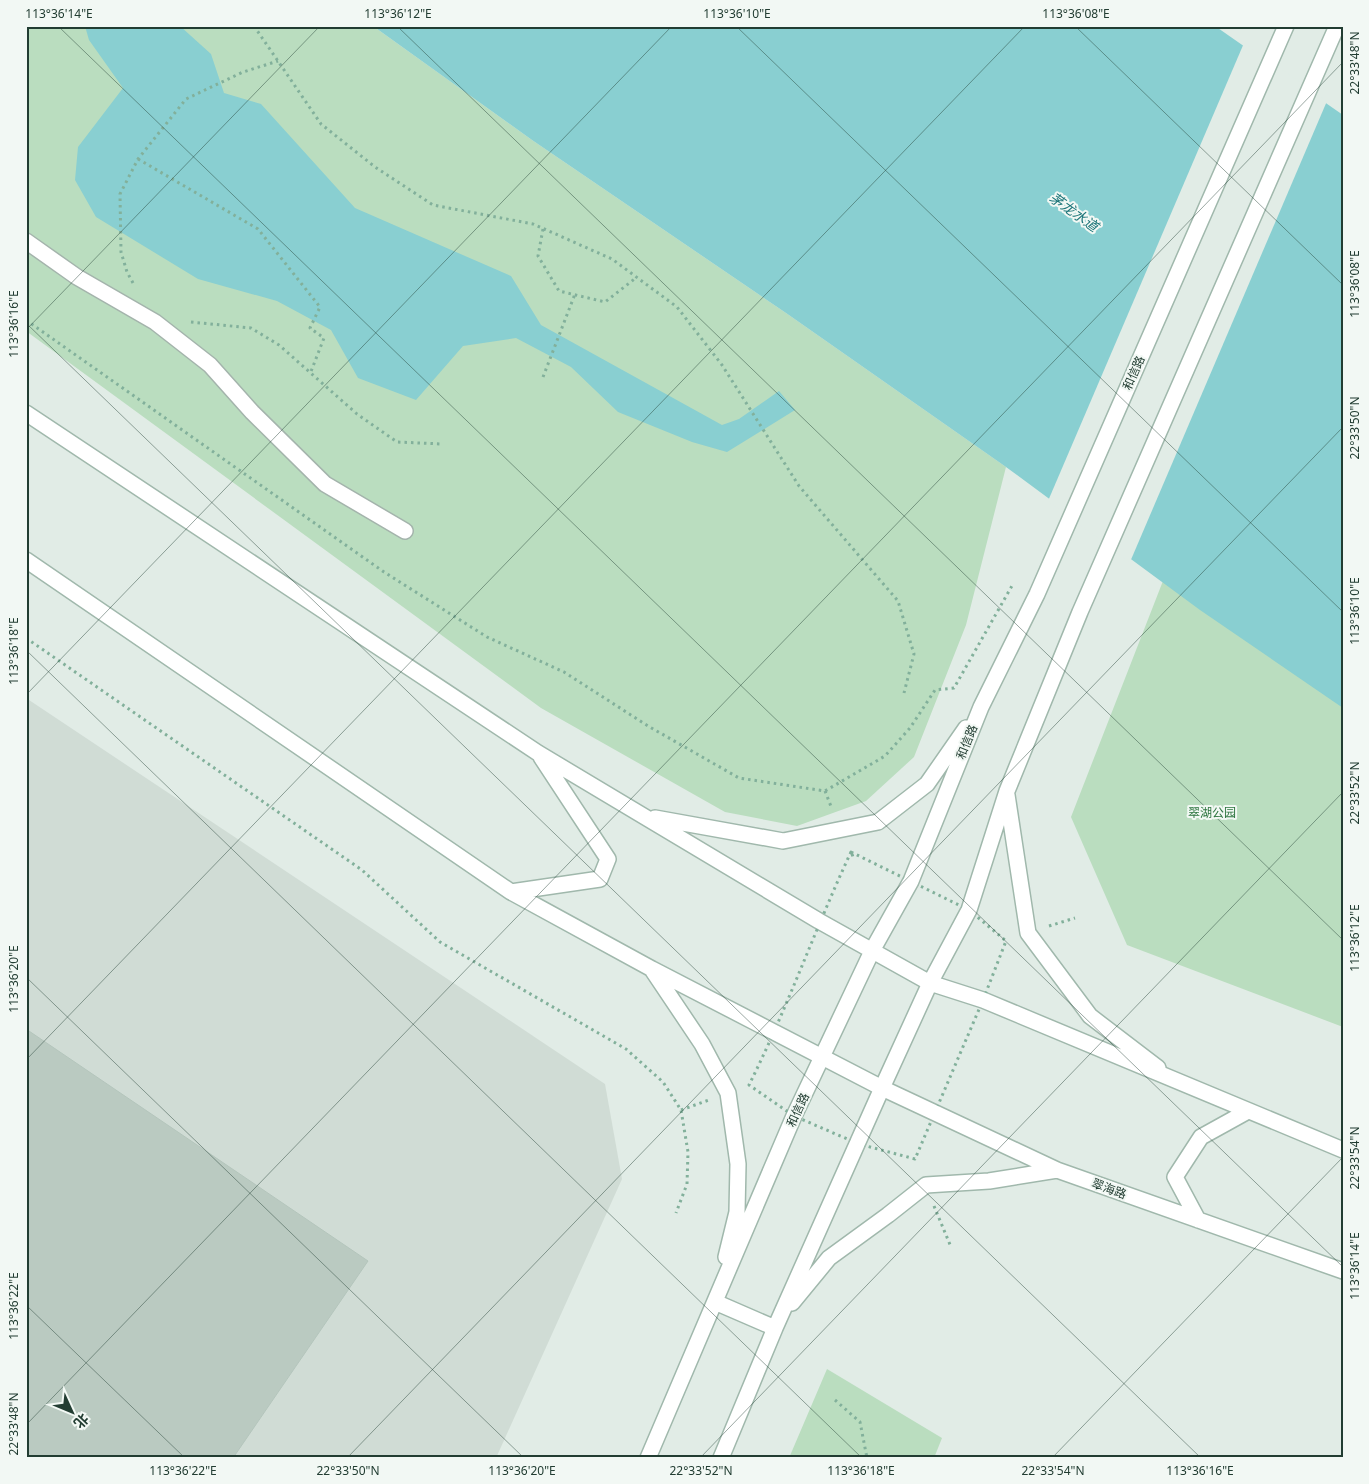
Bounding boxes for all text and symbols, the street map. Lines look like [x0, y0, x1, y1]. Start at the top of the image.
text: 113°36'14"E [25, 5, 93, 22]
text: 113°36'12"E [364, 5, 432, 22]
text: 113°36'10"E [703, 5, 771, 22]
text: 113°36'08"E [1042, 5, 1110, 22]
text: 22°33'48"N [1346, 31, 1363, 95]
water label: 茅龙水道 [1046, 188, 1104, 237]
text: 113°36'08"E [1346, 250, 1363, 318]
text: 113°36'16"E [5, 290, 22, 358]
street label: 和信路 [1118, 353, 1149, 393]
text: 22°33'50"N [1346, 396, 1363, 460]
text: 113°36'10"E [1346, 577, 1363, 645]
text: 113°36'18"E [5, 617, 22, 685]
street label: 和信路 [952, 722, 981, 762]
text: 22°33'52"N [1346, 761, 1363, 825]
park label: 翠湖公园 [1188, 804, 1236, 821]
text: 113°36'12"E [1346, 904, 1363, 972]
text: 113°36'20"E [5, 945, 22, 1013]
street label: 和信路 [782, 1090, 813, 1130]
text: 22°33'54"N [1346, 1126, 1363, 1190]
street label: 翠海路 [1089, 1174, 1129, 1203]
text: 113°36'14"E [1346, 1232, 1363, 1300]
text: 113°36'22"E [5, 1272, 22, 1340]
north arrow [48, 1386, 98, 1436]
text: 22°33'48"N [5, 1392, 22, 1456]
text: 北 [70, 1410, 93, 1433]
text: 113°36'22"E [149, 1462, 217, 1479]
text: 22°33'50"N [316, 1462, 380, 1479]
text: 113°36'20"E [488, 1462, 556, 1479]
text: 22°33'52"N [669, 1462, 733, 1479]
text: 113°36'18"E [827, 1462, 895, 1479]
text: 22°33'54"N [1021, 1462, 1085, 1479]
text: 113°36'16"E [1166, 1462, 1234, 1479]

